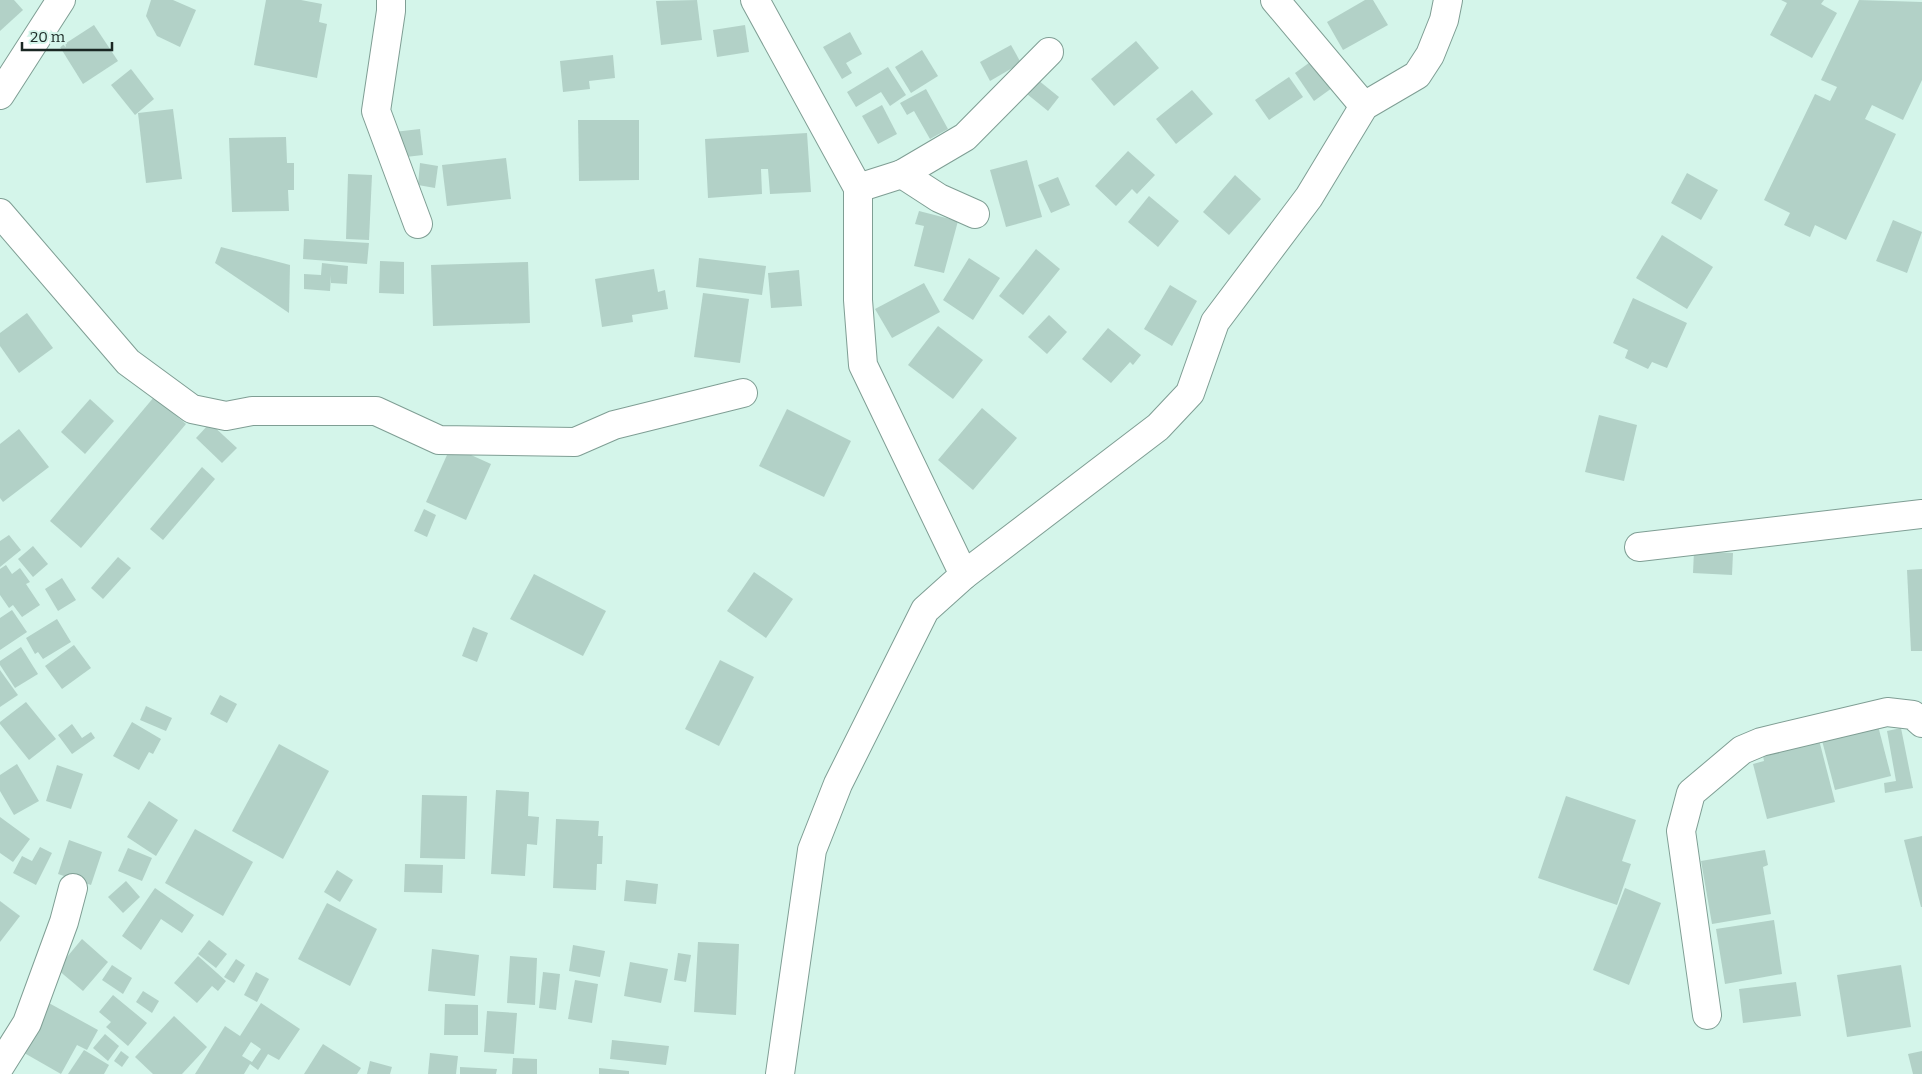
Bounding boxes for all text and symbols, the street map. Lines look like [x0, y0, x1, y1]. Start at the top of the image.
scale bar [22, 20, 112, 52]
text: 20 m [30, 28, 66, 46]

